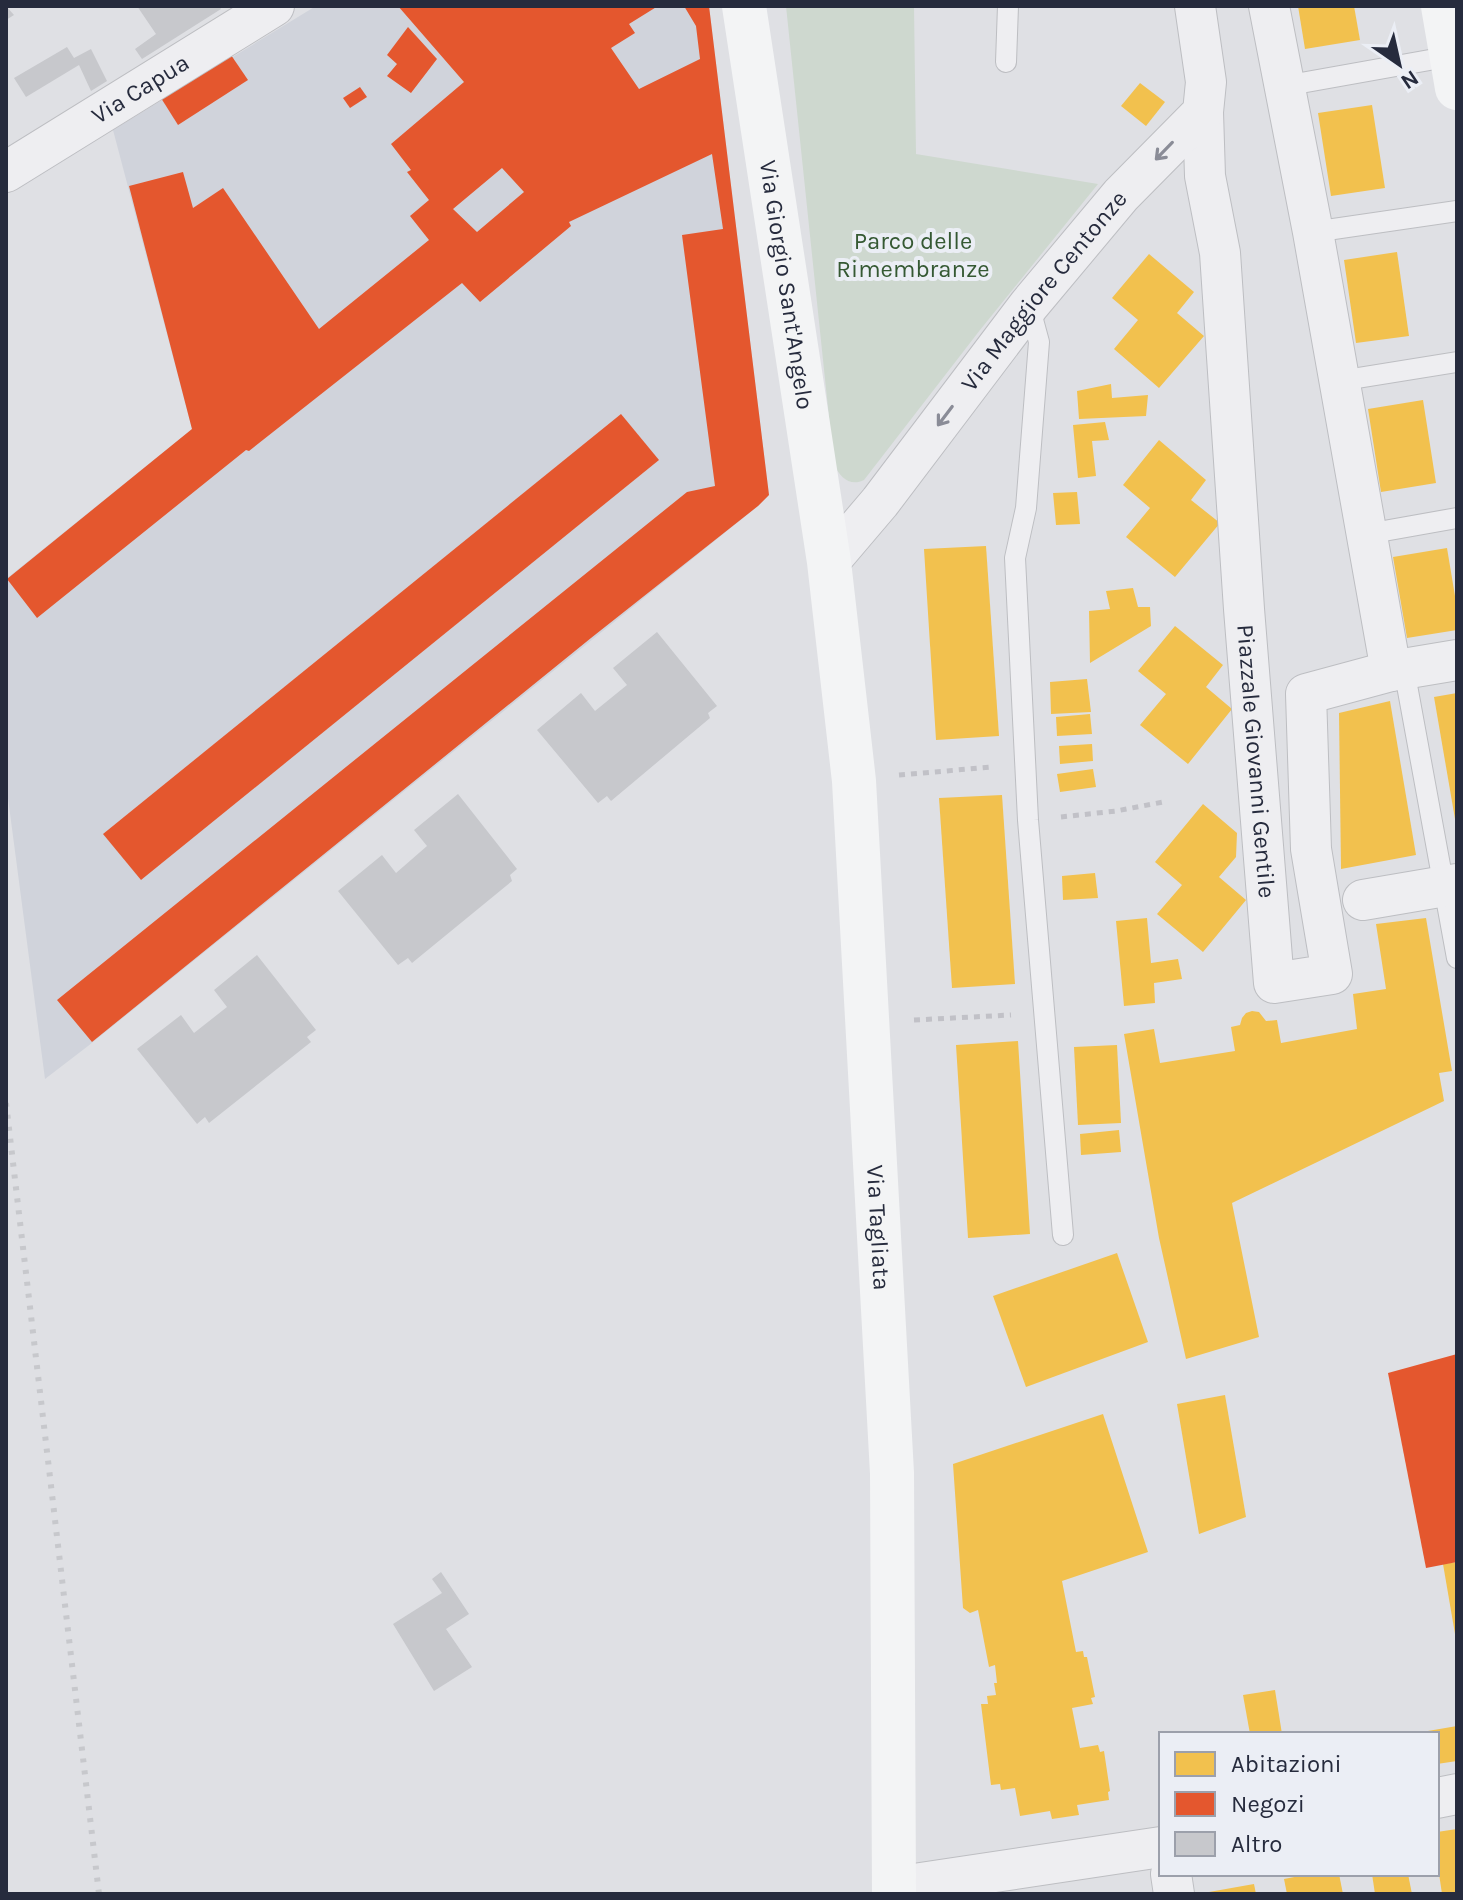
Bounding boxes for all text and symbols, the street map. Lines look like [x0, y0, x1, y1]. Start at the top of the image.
north arrow [1359, 24, 1439, 104]
street label: Via Capua [86, 48, 194, 129]
text: N [1396, 65, 1423, 95]
one-way arrow [1155, 141, 1174, 161]
street label: Via Giorgio Sant'Angelo [754, 158, 819, 411]
street label: Via Maggiore Centonze [955, 185, 1133, 397]
park label: Parco delle Rimembranze [836, 227, 990, 283]
one-way arrow [937, 405, 954, 426]
street label: Piazzale Giovanni Gentile [1231, 623, 1281, 899]
street label: Via Tagliata [861, 1164, 896, 1291]
legend [1159, 1732, 1439, 1876]
text: Abitazioni [1231, 1750, 1342, 1778]
text: Negozi [1231, 1790, 1305, 1818]
text: Altro [1231, 1830, 1282, 1858]

